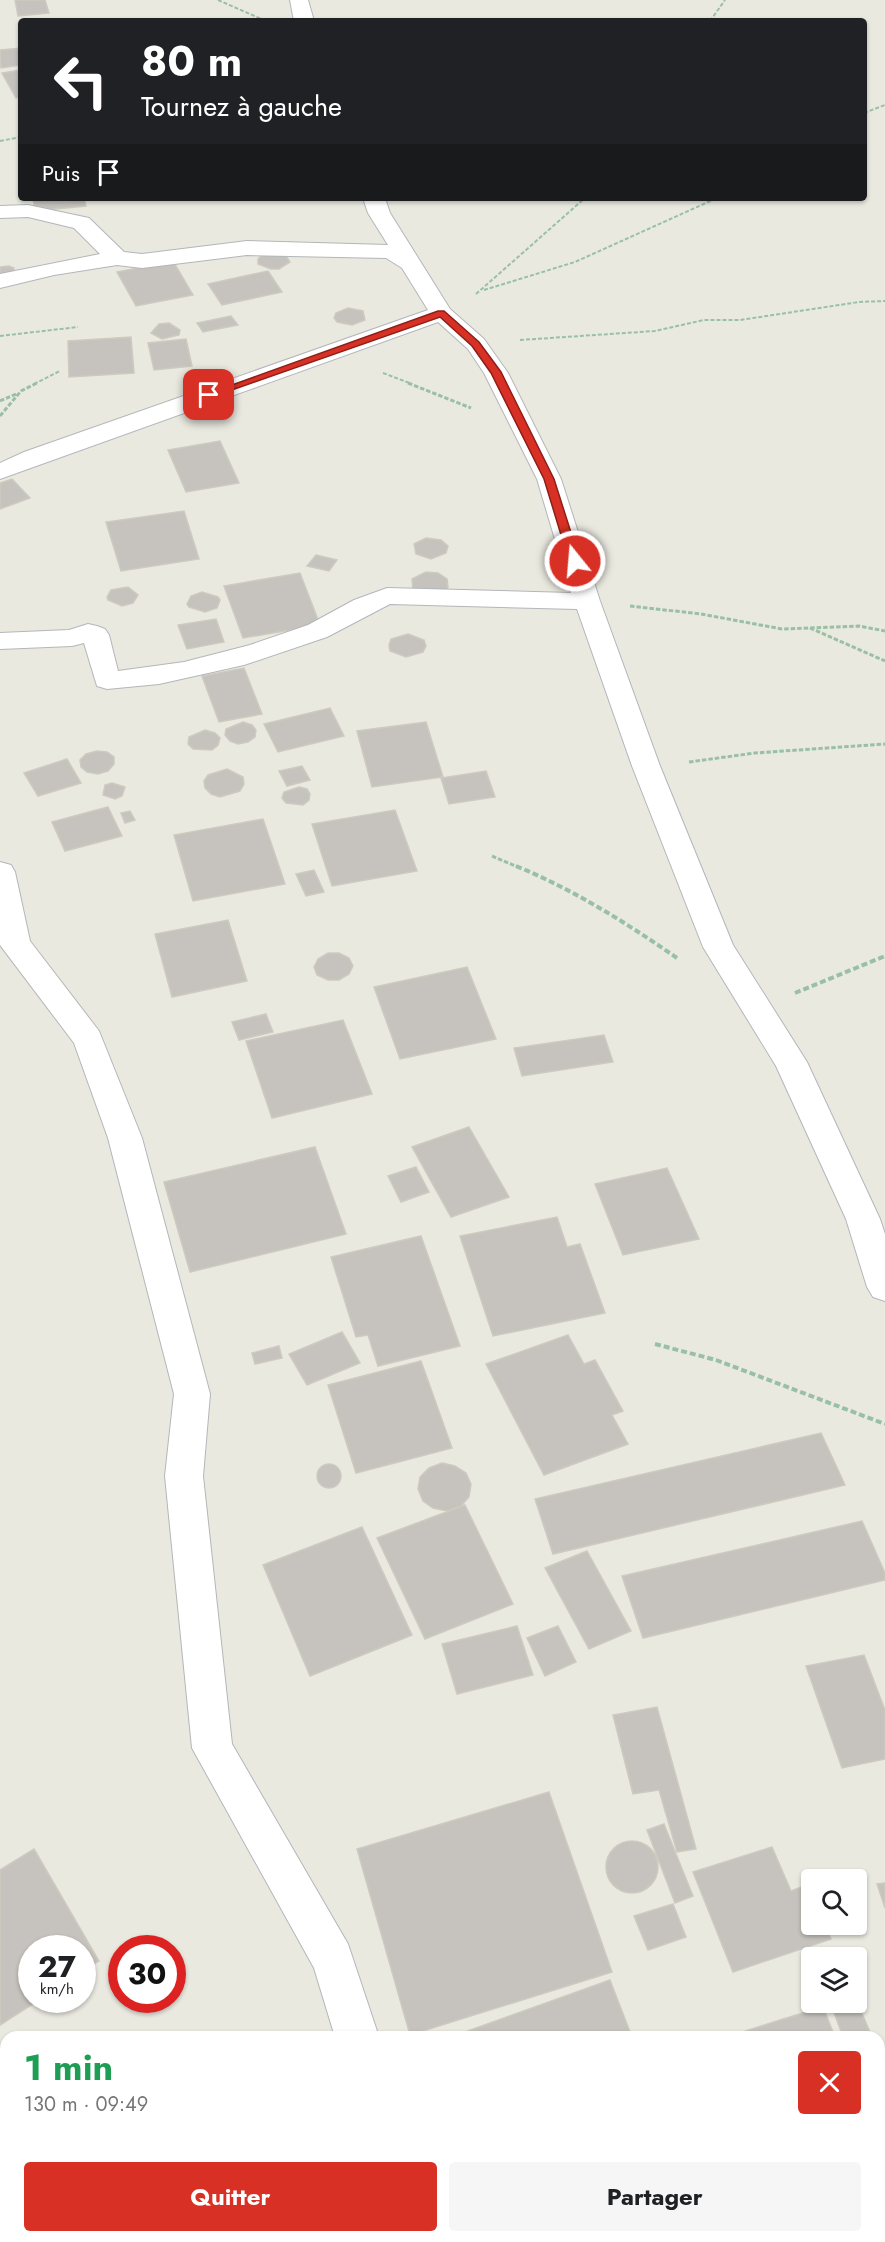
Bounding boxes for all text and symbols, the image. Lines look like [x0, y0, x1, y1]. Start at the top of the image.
text: 80 m [141, 31, 242, 92]
icon: left [42, 42, 120, 120]
text: Tournez à gauche [141, 87, 342, 126]
icon: arrive [92, 156, 125, 189]
text: Puis [42, 157, 80, 189]
pin [183, 369, 234, 420]
icon: arrive [192, 378, 225, 411]
position arrow [543, 529, 607, 593]
map controls [801, 1869, 867, 2013]
button: search [801, 1869, 867, 1935]
speed limit sign: 30 [108, 1935, 186, 2013]
text: 27 [38, 1945, 76, 1988]
button: layers [801, 1947, 867, 2013]
text: km/h [40, 1978, 74, 2000]
text: 1 min [24, 2041, 113, 2093]
button: close [798, 2051, 861, 2114]
text: 130 m · 09:49 [24, 2090, 148, 2119]
button: Quitter [24, 2162, 437, 2231]
button: Partager [449, 2162, 861, 2231]

